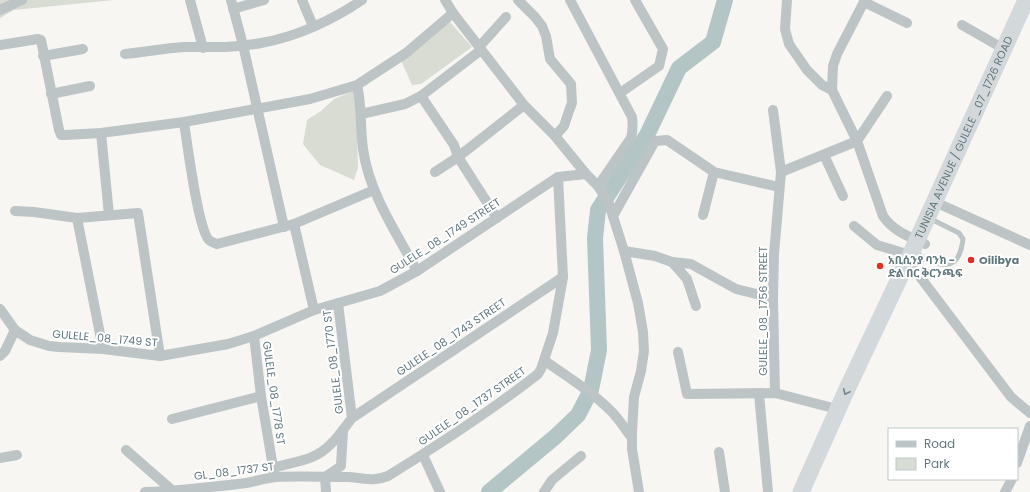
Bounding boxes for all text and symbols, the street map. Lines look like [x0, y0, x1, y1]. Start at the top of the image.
street label: TUNISIA AVENUE / GULELE _07_1726 ROAD [911, 33, 1017, 242]
street label: GULELE_08_1749 STREET [386, 194, 504, 278]
street label: GULELE_08_1756 STREET [755, 246, 771, 376]
place label: አቢሲንያ ባንክ - ድል በር ቅርንጫፍ [888, 252, 963, 281]
place label: Oilibya [979, 252, 1019, 268]
marker: Oilibya [966, 255, 976, 265]
marker: አቢሲንያ ባንክ - ድል በር ቅርንጫፍ [875, 261, 885, 271]
street label: GULELE_08_1743 STREET [393, 294, 509, 380]
street label: GULELE_08_1770 ST [319, 309, 347, 415]
street label: GULELE_08_1749 ST [52, 325, 158, 351]
street label: GULELE_08_1778 ST [259, 340, 289, 446]
street label: GULELE_08_1737 STREET [415, 363, 529, 449]
one-way arrow [843, 387, 851, 395]
legend [888, 428, 1018, 480]
text: Road [924, 435, 955, 452]
text: Park [924, 455, 951, 472]
street label: GL_08_1737 ST [193, 458, 275, 484]

